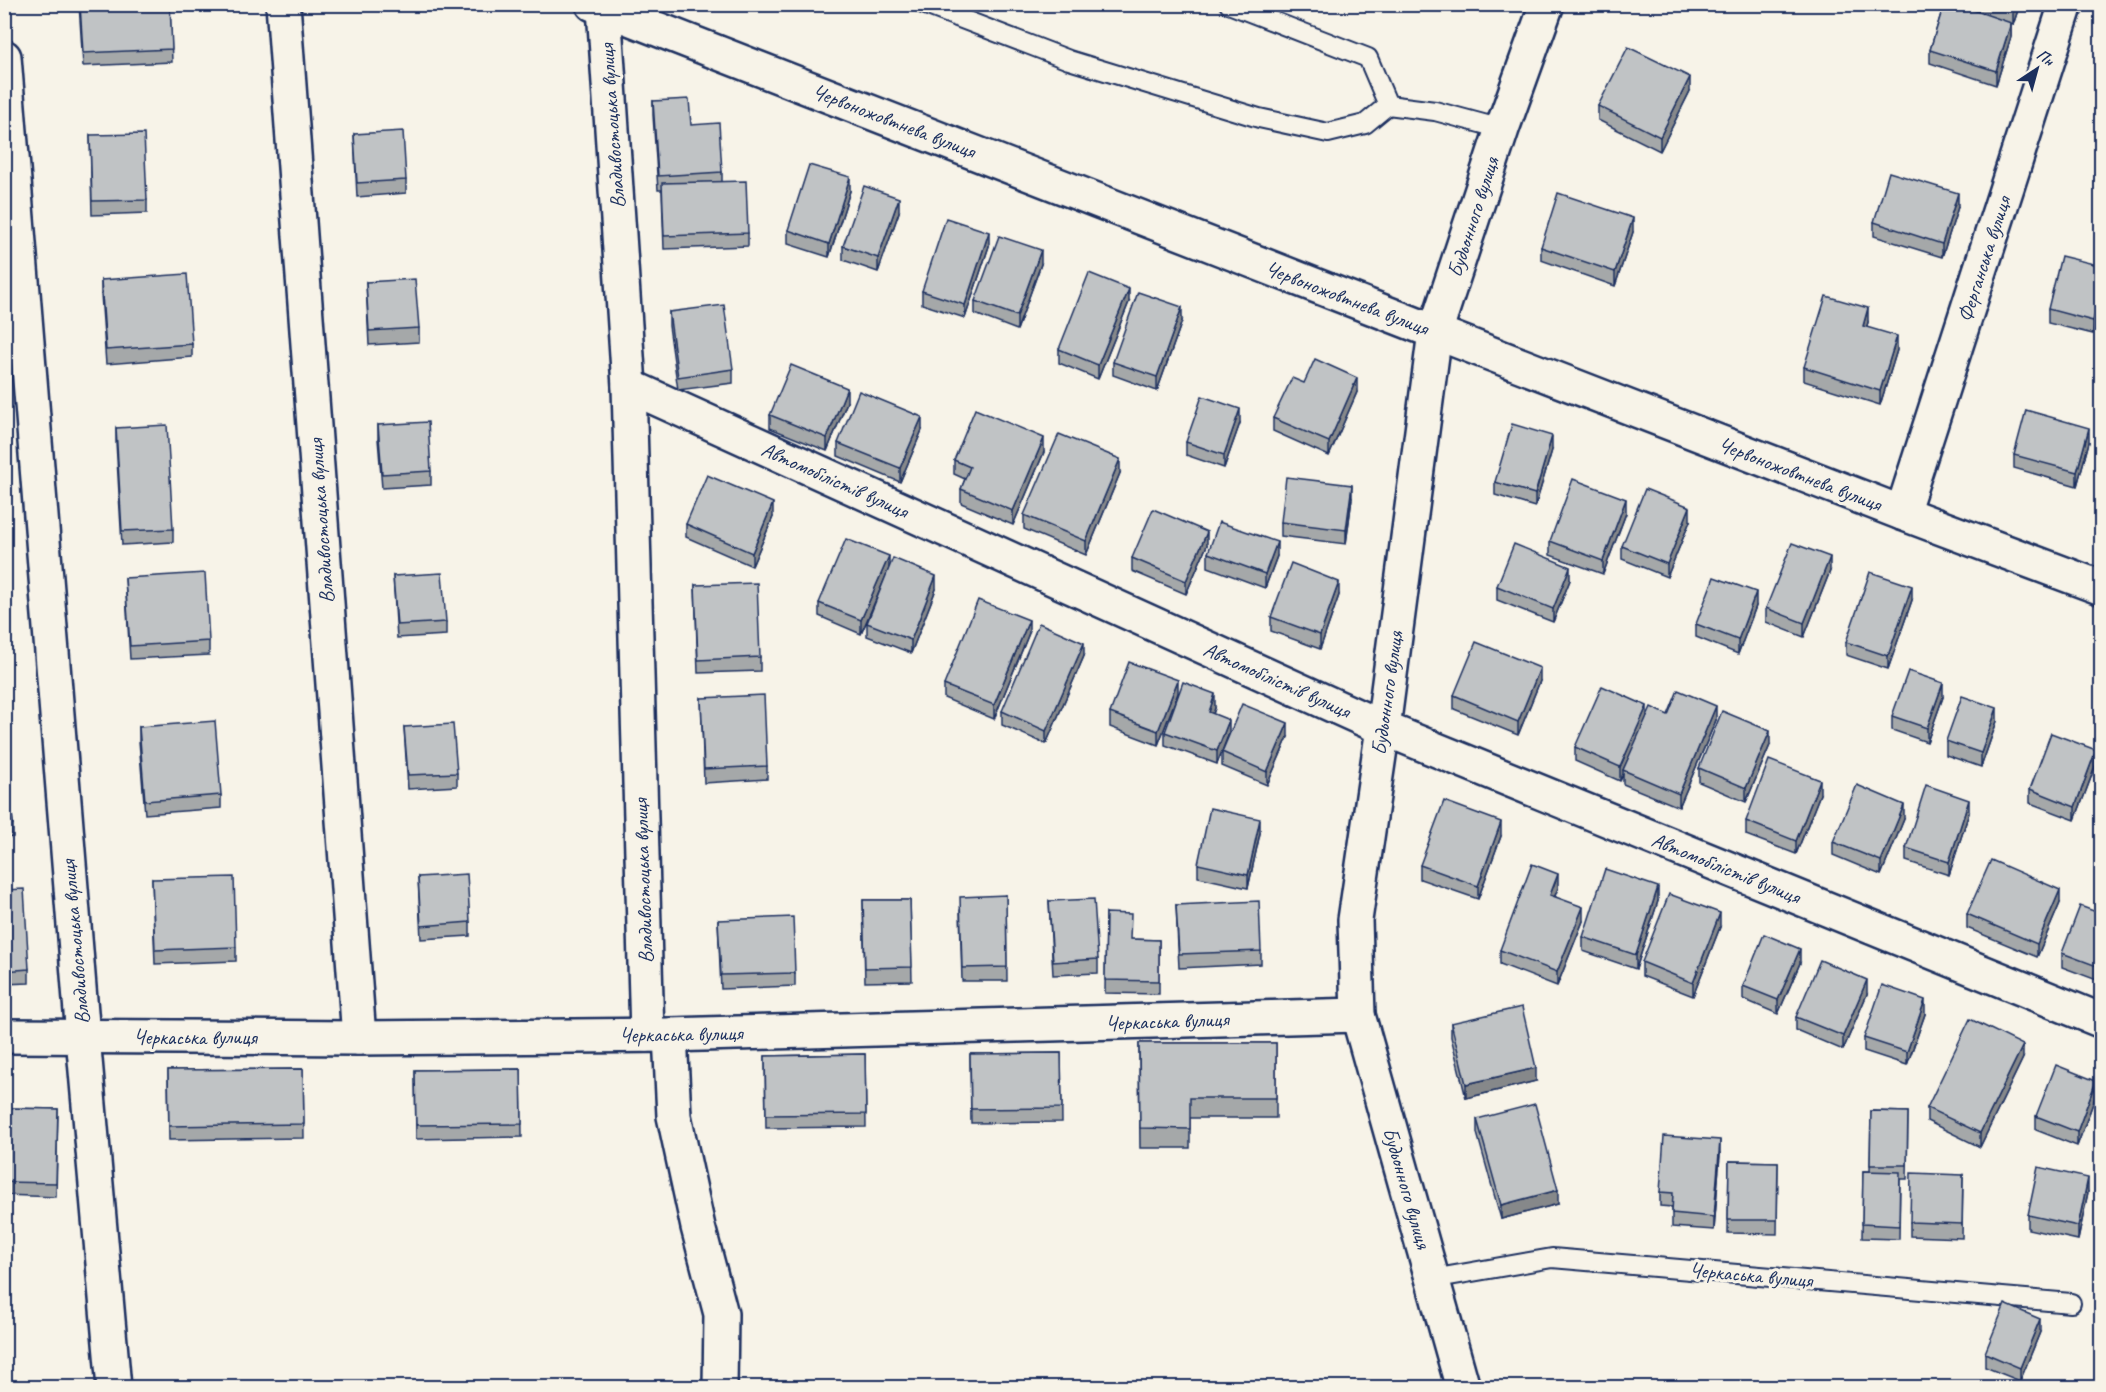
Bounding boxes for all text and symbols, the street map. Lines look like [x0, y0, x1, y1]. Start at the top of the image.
north arrow [2007, 39, 2067, 99]
street label: Владивостоцька вулиця [593, 42, 631, 209]
text: Пн [2033, 45, 2059, 71]
street label: Червоножовтнева вулиця [809, 78, 981, 165]
street label: Будьонного вулиця [1441, 152, 1505, 280]
street label: Ферганська вулиця [1951, 191, 2017, 325]
street label: Червоножовтнева вулиця [1262, 255, 1434, 342]
street label: Червоножовтнева вулиця [1715, 431, 1887, 518]
street label: Автомобілістів вулиця [758, 436, 914, 525]
street label: Владивостоцька вулиця [302, 437, 340, 604]
street label: Будьонного вулиця [1365, 628, 1409, 757]
street label: Автомобілістів вулиця [1200, 636, 1356, 725]
street label: Владивостоцька вулиця [627, 797, 659, 964]
street label: Автомобілістів вулиця [1648, 826, 1806, 910]
street label: Владивостоцька вулиця [55, 857, 95, 1025]
street label: Черкаська вулиця [1105, 1006, 1231, 1036]
street label: Черкаська вулиця [619, 1020, 745, 1048]
street label: Черкаська вулиця [133, 1024, 258, 1050]
street label: Будьонного вулиця [1377, 1124, 1437, 1253]
street label: Черкаська вулиця [1688, 1257, 1815, 1293]

